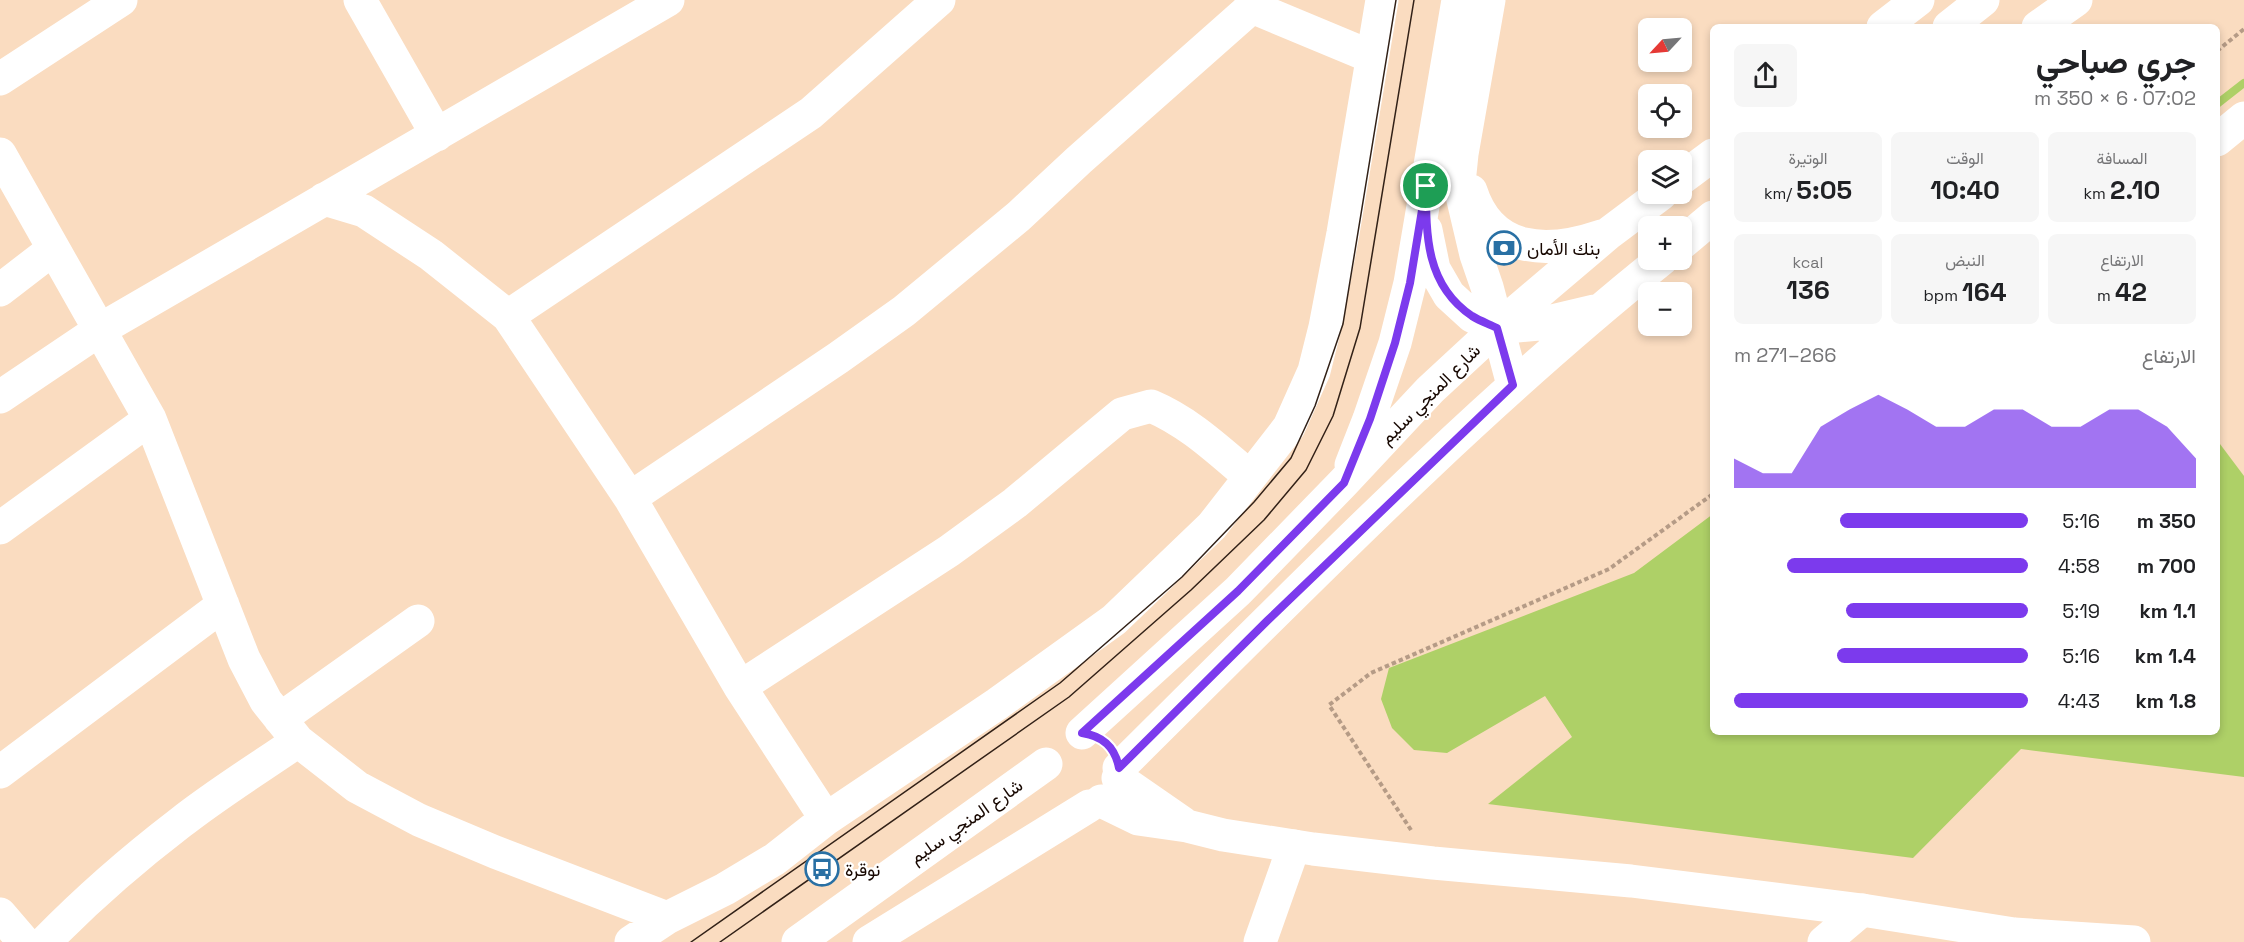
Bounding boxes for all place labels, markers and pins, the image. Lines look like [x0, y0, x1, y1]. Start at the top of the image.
pin [1400, 160, 1451, 211]
bank icon: بنك الأمان [1486, 230, 1522, 266]
place label: بنك الأمان [1527, 237, 1600, 260]
bus stop icon: نوقرة [804, 851, 840, 887]
place label: نوقرة [845, 858, 880, 881]

